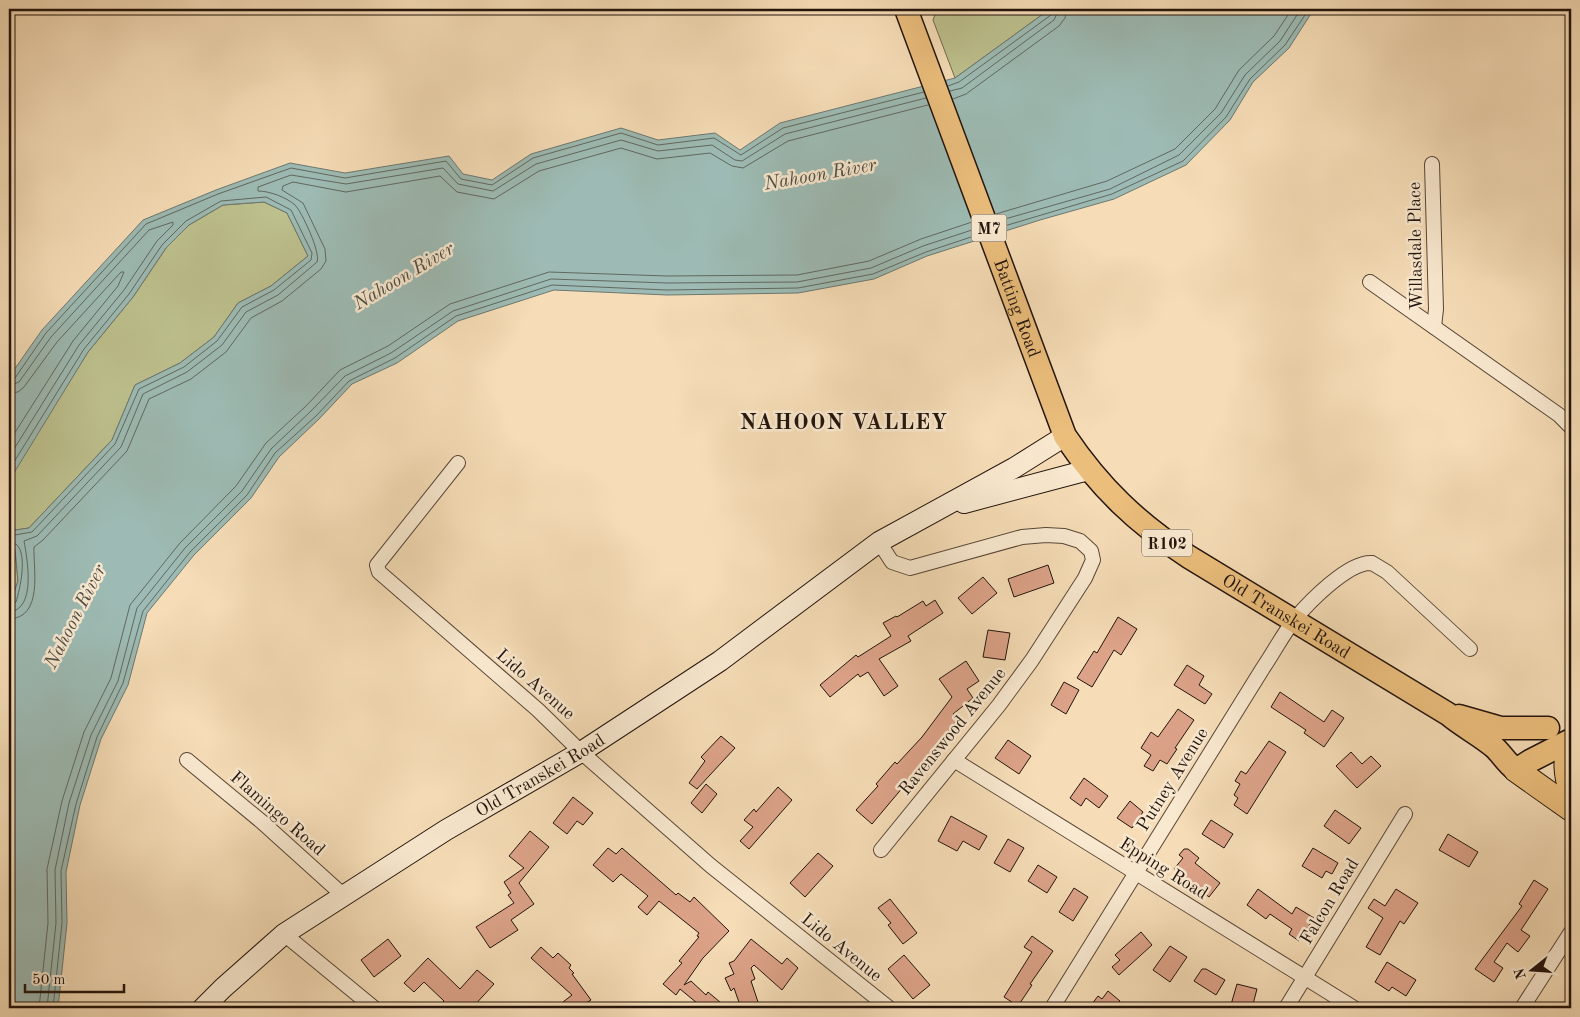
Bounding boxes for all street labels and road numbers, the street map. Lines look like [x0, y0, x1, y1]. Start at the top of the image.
street label: Willasdale Place [1406, 182, 1426, 310]
road number: M7 [972, 214, 1006, 242]
street label: Batting Road [990, 257, 1043, 360]
road number: R102 [1142, 530, 1192, 556]
street label: Old Transkei Road [1219, 571, 1353, 662]
street label: Lido Avenue [493, 646, 578, 724]
street label: Ravenswood Avenue [896, 664, 1010, 799]
street label: Putney Avenue [1134, 725, 1212, 834]
street label: Old Transkei Road [473, 731, 608, 821]
street label: Flamingo Road [227, 768, 328, 859]
street label: Epping Road [1116, 835, 1211, 903]
street label: Falcon Road [1297, 856, 1362, 947]
street label: Lido Avenue [798, 910, 885, 985]

